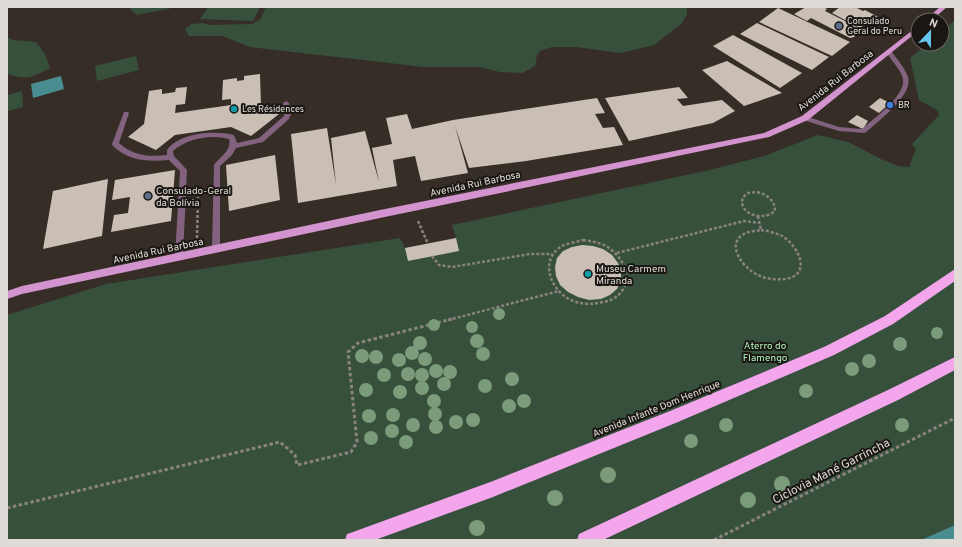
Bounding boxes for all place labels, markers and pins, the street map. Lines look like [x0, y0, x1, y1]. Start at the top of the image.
place label: Consulado Geral do Peru [847, 16, 902, 37]
marker: Consulado Geral do Peru [834, 21, 844, 31]
marker: BR [885, 100, 895, 110]
place label: BR [898, 100, 910, 111]
marker: Les Résidences [229, 104, 239, 114]
place label: Les Résidences [242, 104, 304, 115]
place label: Consulado-Geral da Bolívia [156, 185, 231, 210]
marker: Consulado-Geral da Bolívia [143, 191, 153, 201]
place label: Museu Carmem Miranda [596, 263, 666, 288]
marker: Museu Carmem Miranda [583, 269, 593, 279]

